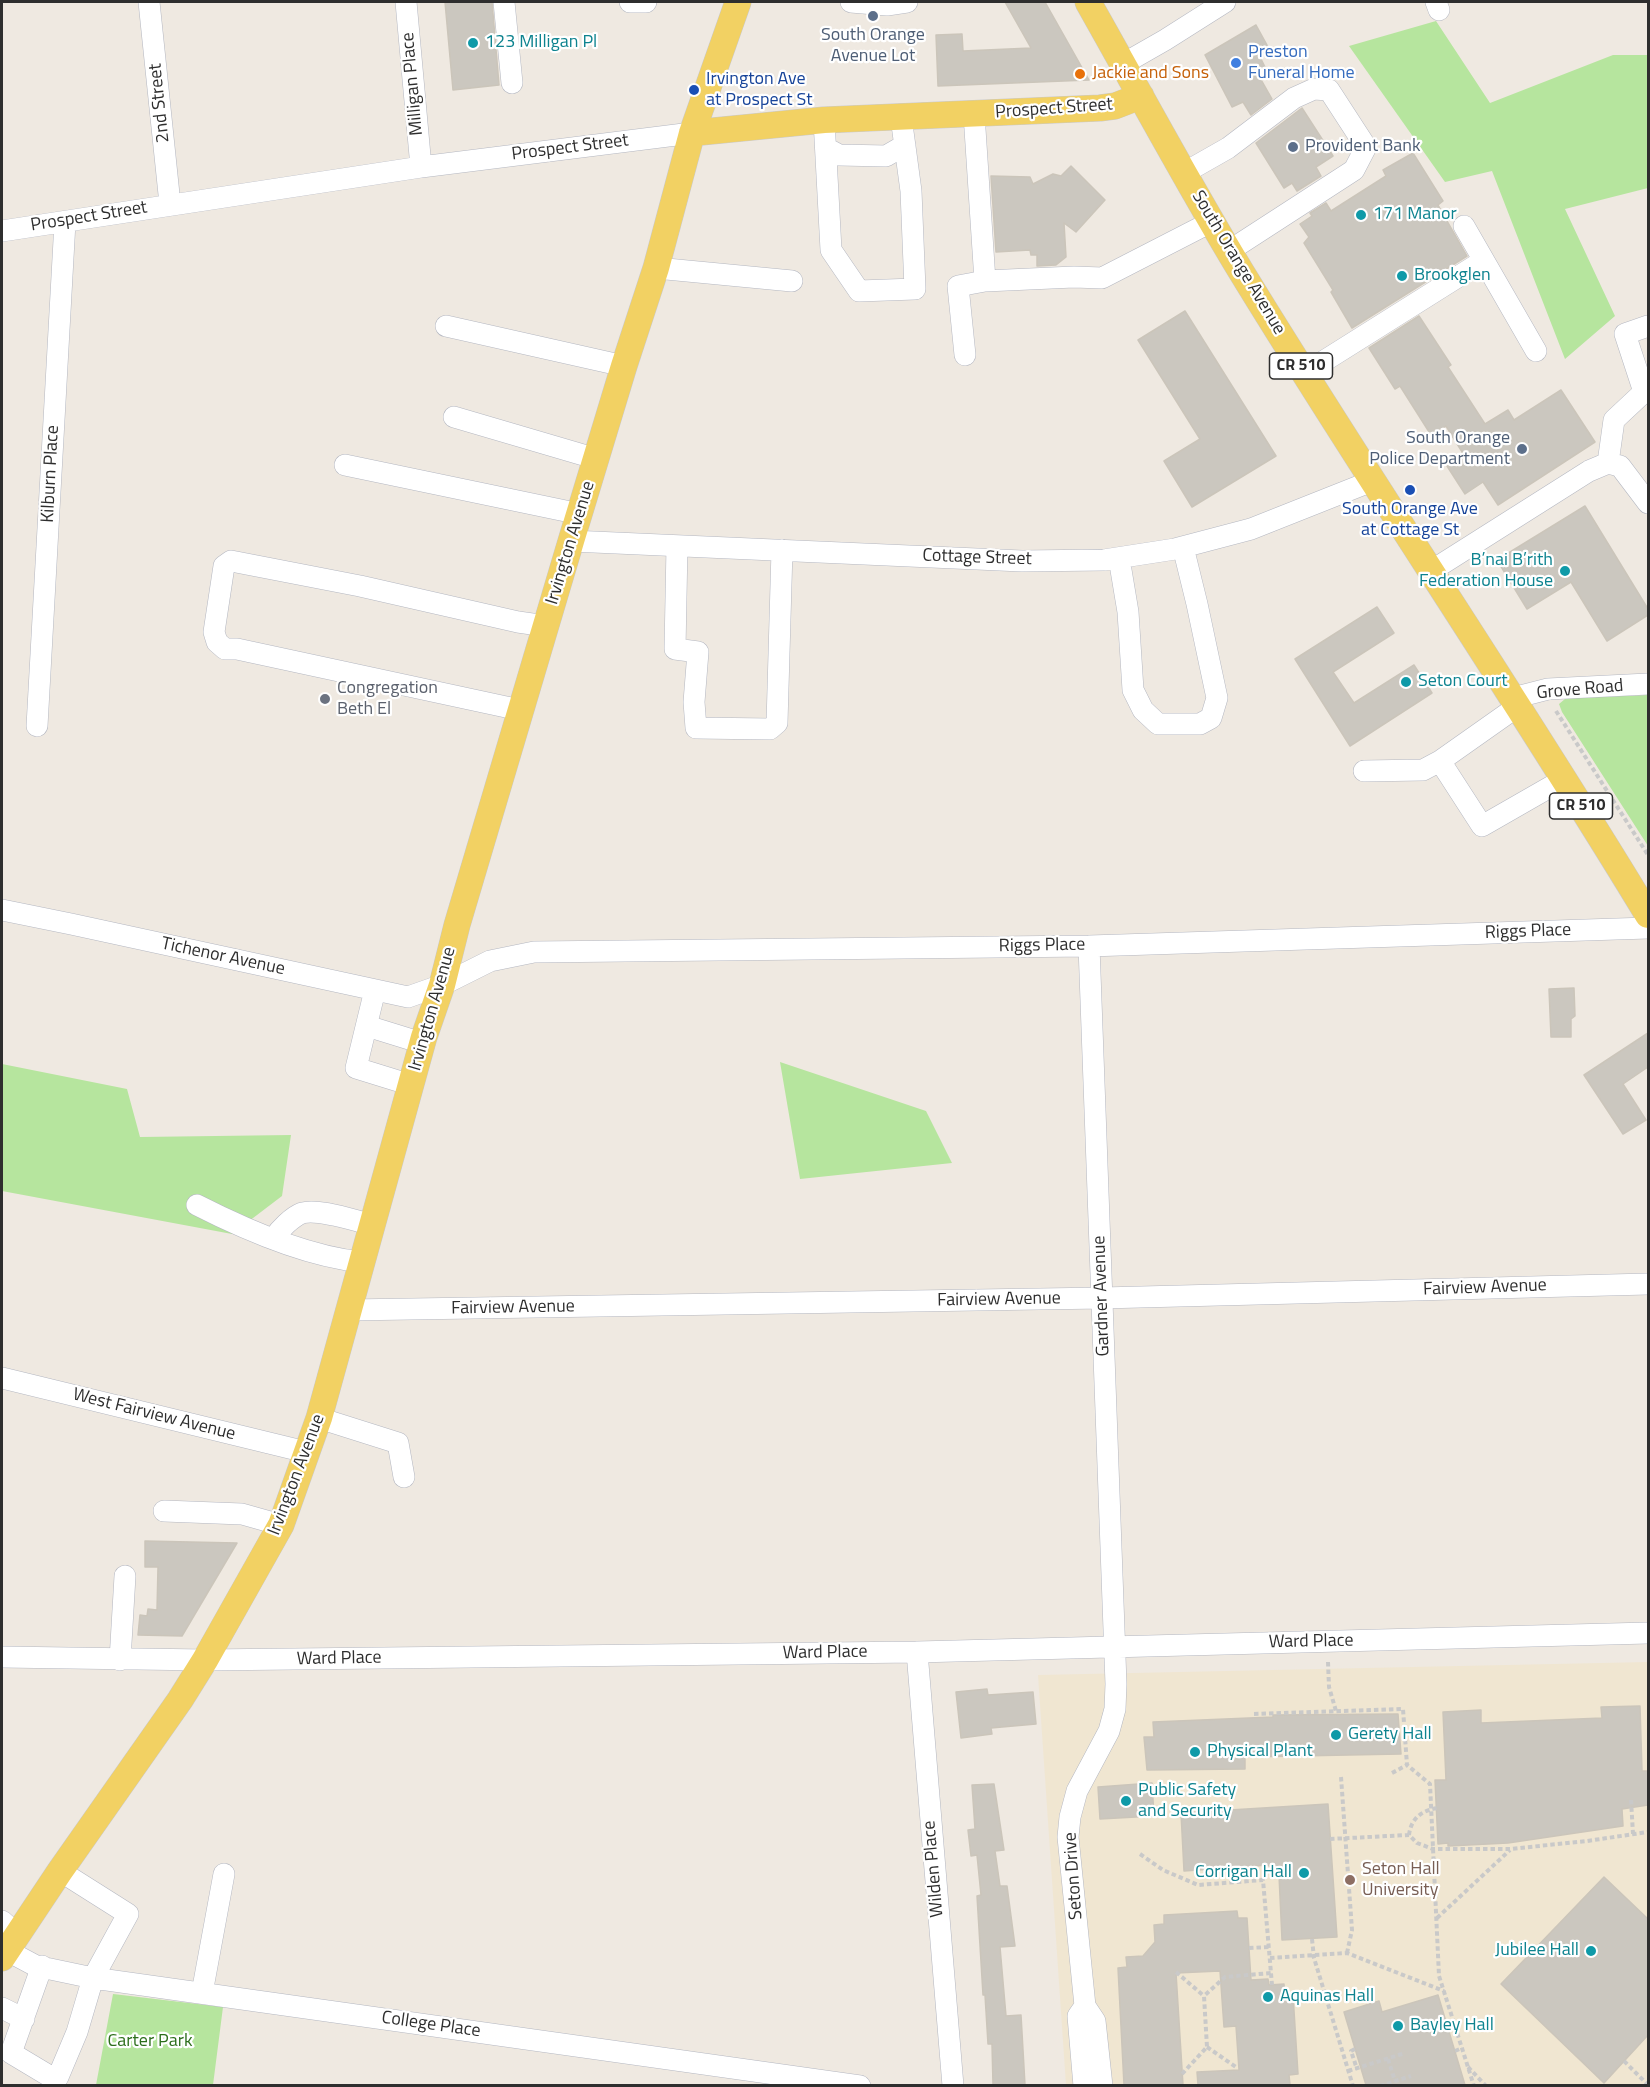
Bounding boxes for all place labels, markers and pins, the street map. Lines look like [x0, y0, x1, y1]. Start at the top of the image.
marker: South Orange Avenue Lot [866, 9, 880, 23]
place label: South Orange Avenue Lot [821, 25, 925, 68]
place label: 123 Milligan Pl [485, 32, 597, 54]
marker: 123 Milligan Pl [466, 36, 480, 50]
place label: Preston Funeral Home [1248, 42, 1355, 84]
marker: Preston Funeral Home [1229, 56, 1243, 70]
place label: Jackie and Sons [1092, 63, 1209, 85]
marker: Jackie and Sons [1073, 67, 1087, 81]
place label: Irvington Ave at Prospect St [706, 69, 813, 112]
marker: Irvington Ave at Prospect St [687, 83, 701, 97]
place label: Provident Bank [1305, 136, 1421, 158]
marker: Provident Bank [1286, 140, 1300, 154]
place label: 171 Manor [1373, 204, 1457, 226]
marker: 171 Manor [1354, 208, 1368, 222]
place label: Brookglen [1414, 265, 1491, 287]
marker: Brookglen [1395, 269, 1409, 283]
place label: South Orange Police Department [1369, 428, 1510, 470]
marker: South Orange Police Department [1515, 442, 1529, 456]
marker: South Orange Ave at Cottage St [1403, 483, 1417, 497]
place label: South Orange Ave at Cottage St [1342, 499, 1478, 542]
place label: B’nai B’rith Federation House [1419, 550, 1553, 592]
marker: B’nai B’rith Federation House [1558, 564, 1572, 578]
place label: Seton Court [1418, 671, 1507, 693]
marker: Seton Court [1399, 675, 1413, 689]
place label: Congregation Beth El [337, 678, 438, 720]
marker: Congregation Beth El [318, 692, 332, 706]
place label: Gerety Hall [1348, 1724, 1432, 1746]
marker: Gerety Hall [1329, 1728, 1343, 1742]
place label: Physical Plant [1207, 1741, 1313, 1763]
marker: Physical Plant [1188, 1745, 1202, 1759]
place label: Public Safety and Security [1138, 1780, 1236, 1822]
marker: Public Safety and Security [1119, 1794, 1133, 1808]
place label: Seton Hall University [1362, 1859, 1440, 1902]
place label: Corrigan Hall [1195, 1862, 1292, 1884]
marker: Corrigan Hall [1297, 1866, 1311, 1880]
marker: Seton Hall University [1343, 1873, 1357, 1887]
place label: Jubilee Hall [1495, 1940, 1579, 1962]
marker: Jubilee Hall [1584, 1944, 1598, 1958]
place label: Aquinas Hall [1280, 1986, 1374, 2008]
marker: Aquinas Hall [1261, 1990, 1275, 2004]
place label: Bayley Hall [1410, 2015, 1494, 2037]
marker: Bayley Hall [1391, 2019, 1405, 2033]

